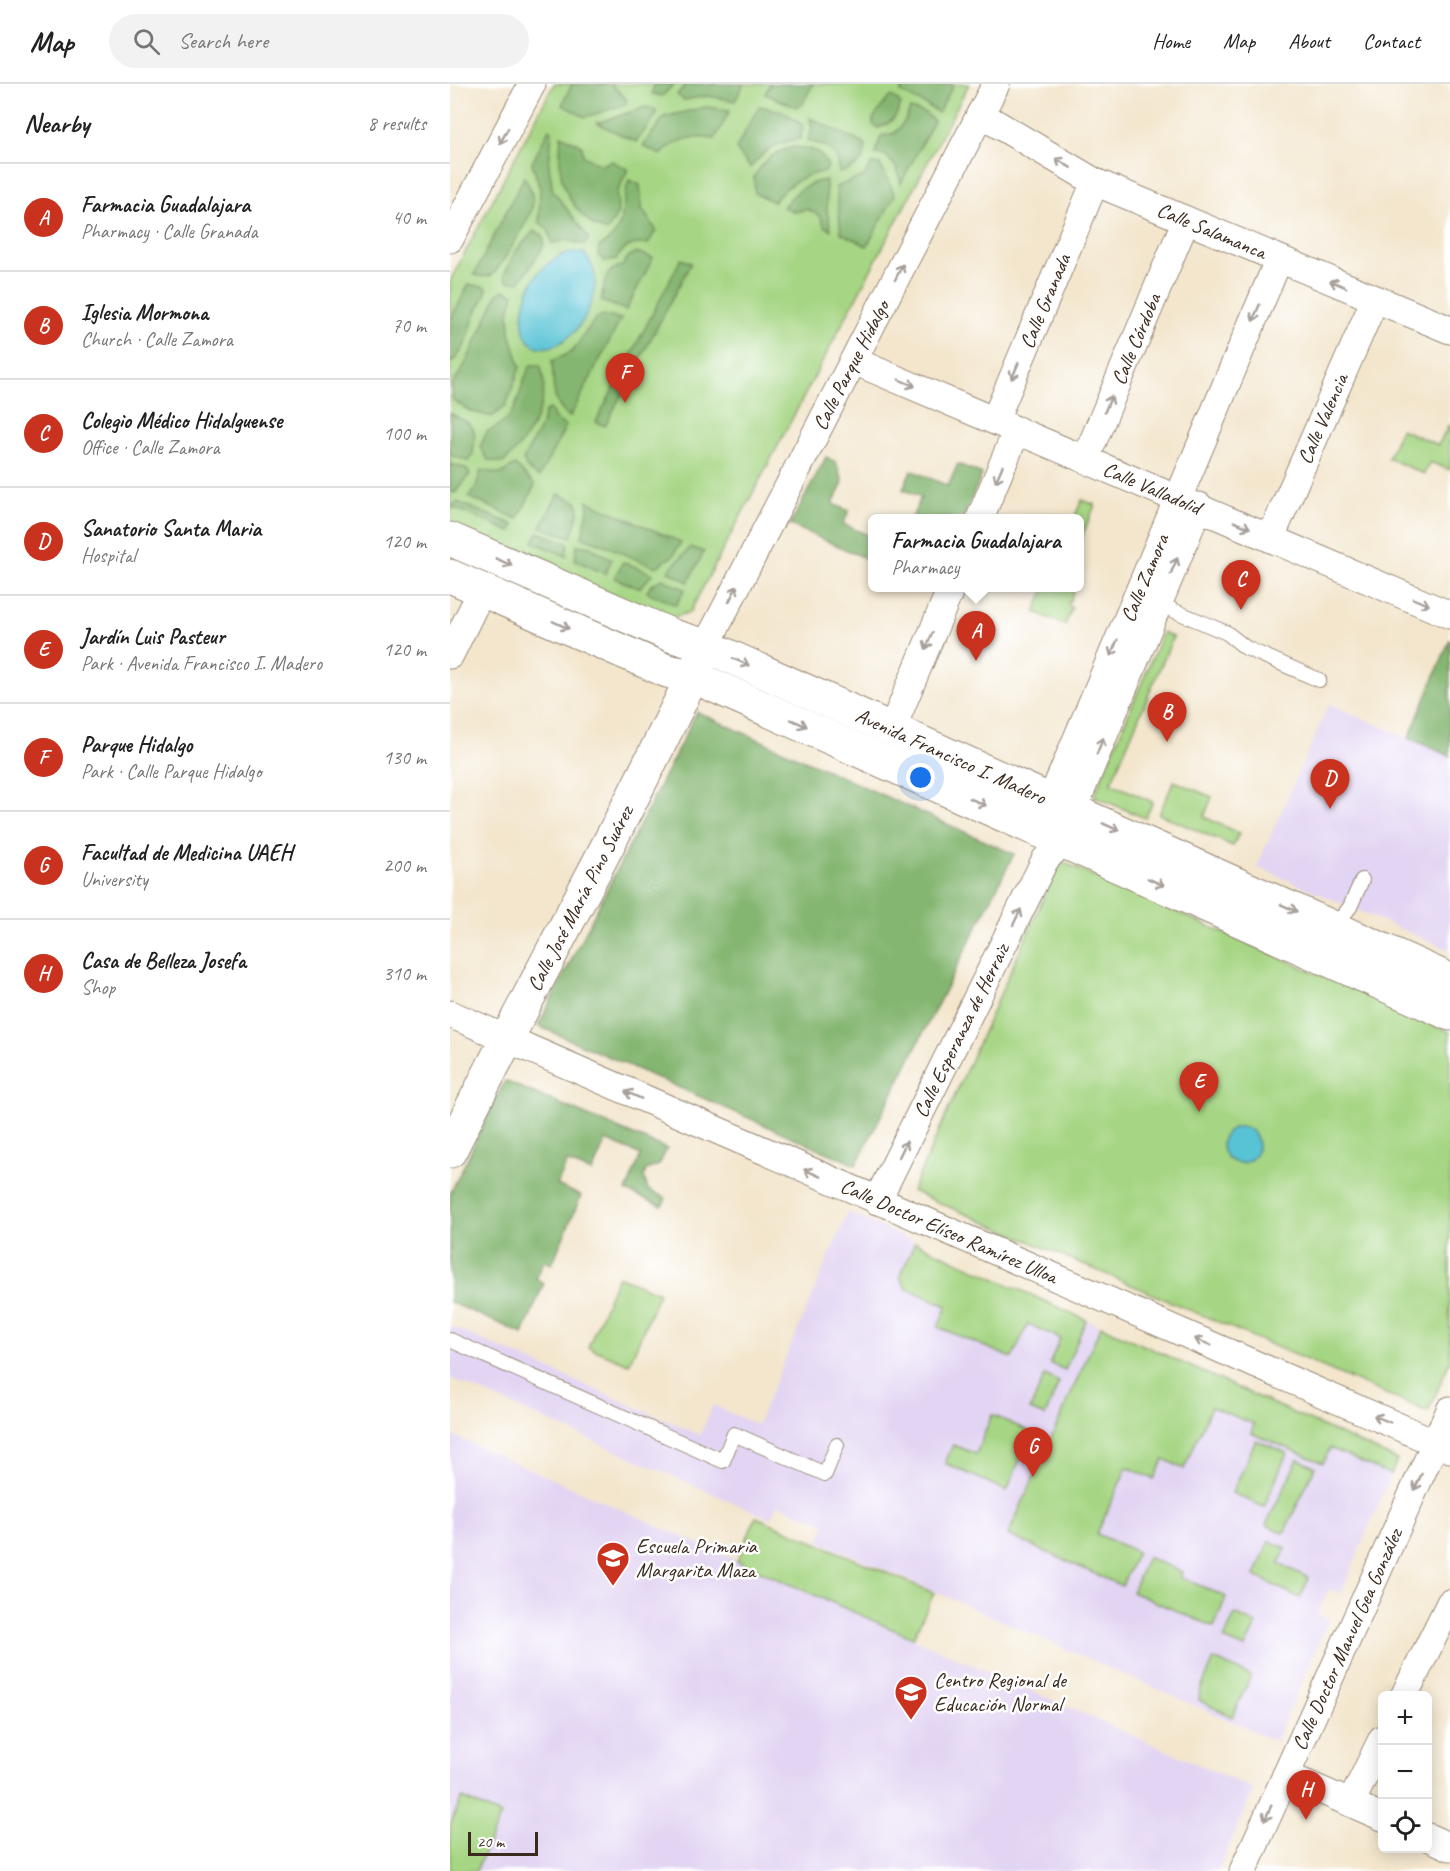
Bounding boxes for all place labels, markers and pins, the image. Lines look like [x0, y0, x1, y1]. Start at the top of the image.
pin: F [606, 354, 645, 403]
pin: C [1222, 560, 1260, 610]
pin: A [956, 612, 996, 661]
pin: B [1148, 692, 1186, 742]
pin: D [1310, 760, 1350, 809]
pin: E [1180, 1062, 1218, 1112]
pin: G [1014, 1428, 1052, 1477]
place label: Escuela Primaria Margarita Maza [636, 1533, 759, 1583]
school or university icon: Escuela Primaria Margarita Maza [595, 1540, 631, 1587]
place label: Centro Regional de Educación Normal [934, 1667, 1068, 1717]
school or university icon: Centro Regional de Educación Normal [893, 1674, 929, 1721]
pin: H [1286, 1770, 1326, 1820]

